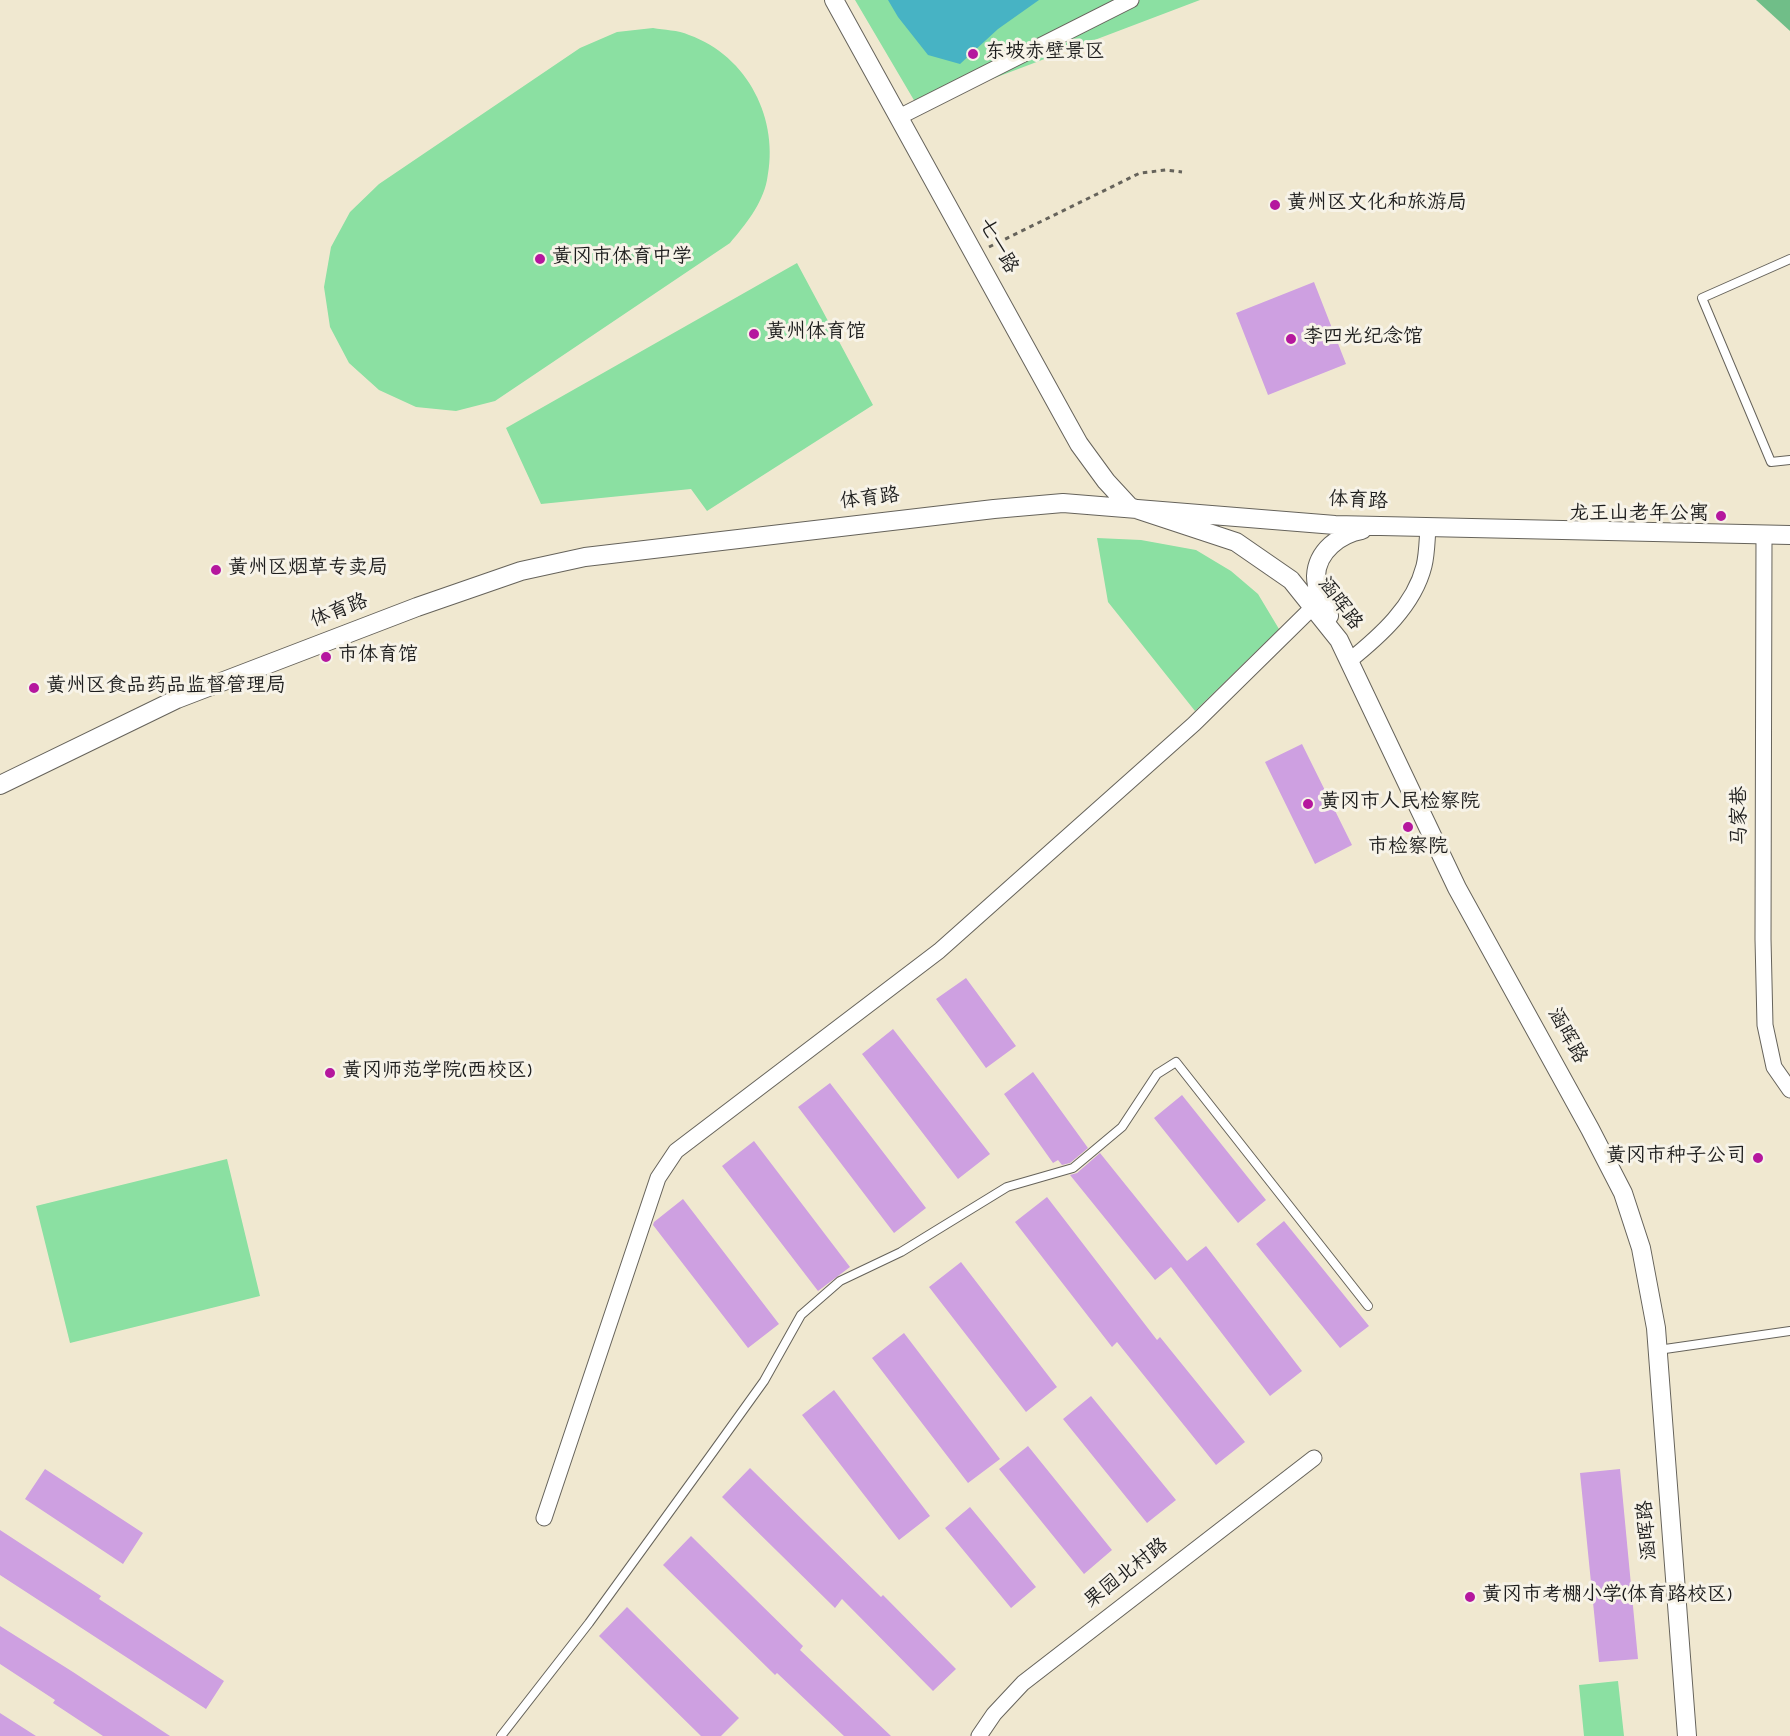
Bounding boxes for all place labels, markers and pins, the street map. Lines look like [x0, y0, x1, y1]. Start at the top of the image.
place label: 东坡赤壁景区 [985, 42, 1105, 66]
marker: 东坡赤壁景区 [966, 47, 980, 61]
place label: 黄州区文化和旅游局 [1287, 193, 1467, 217]
marker: 黄州区文化和旅游局 [1268, 198, 1282, 212]
place label: 黄冈市体育中学 [552, 247, 692, 271]
marker: 黄冈市体育中学 [533, 252, 547, 266]
place label: 黄州体育馆 [766, 322, 866, 346]
marker: 黄州体育馆 [747, 327, 761, 341]
place label: 李四光纪念馆 [1303, 327, 1423, 351]
marker: 李四光纪念馆 [1284, 332, 1298, 346]
place label: 龙王山老年公寓 [1569, 504, 1709, 528]
marker: 龙王山老年公寓 [1714, 509, 1728, 523]
place label: 黄州区烟草专卖局 [228, 558, 388, 582]
marker: 黄州区烟草专卖局 [209, 563, 223, 577]
place label: 市体育馆 [338, 645, 418, 669]
marker: 市体育馆 [319, 650, 333, 664]
place label: 黄州区食品药品监督管理局 [46, 676, 286, 700]
marker: 黄州区食品药品监督管理局 [27, 681, 41, 695]
place label: 黄冈市人民检察院 [1320, 792, 1480, 816]
marker: 黄冈市人民检察院 [1301, 797, 1315, 811]
marker: 市检察院 [1401, 820, 1415, 834]
place label: 市检察院 [1368, 837, 1448, 861]
place label: 黄冈师范学院(西校区) [342, 1061, 532, 1085]
marker: 黄冈师范学院(西校区) [323, 1066, 337, 1080]
place label: 黄冈市种子公司 [1606, 1146, 1746, 1170]
marker: 黄冈市种子公司 [1751, 1151, 1765, 1165]
place label: 黄冈市考棚小学(体育路校区) [1482, 1585, 1732, 1609]
marker: 黄冈市考棚小学(体育路校区) [1463, 1590, 1477, 1604]

